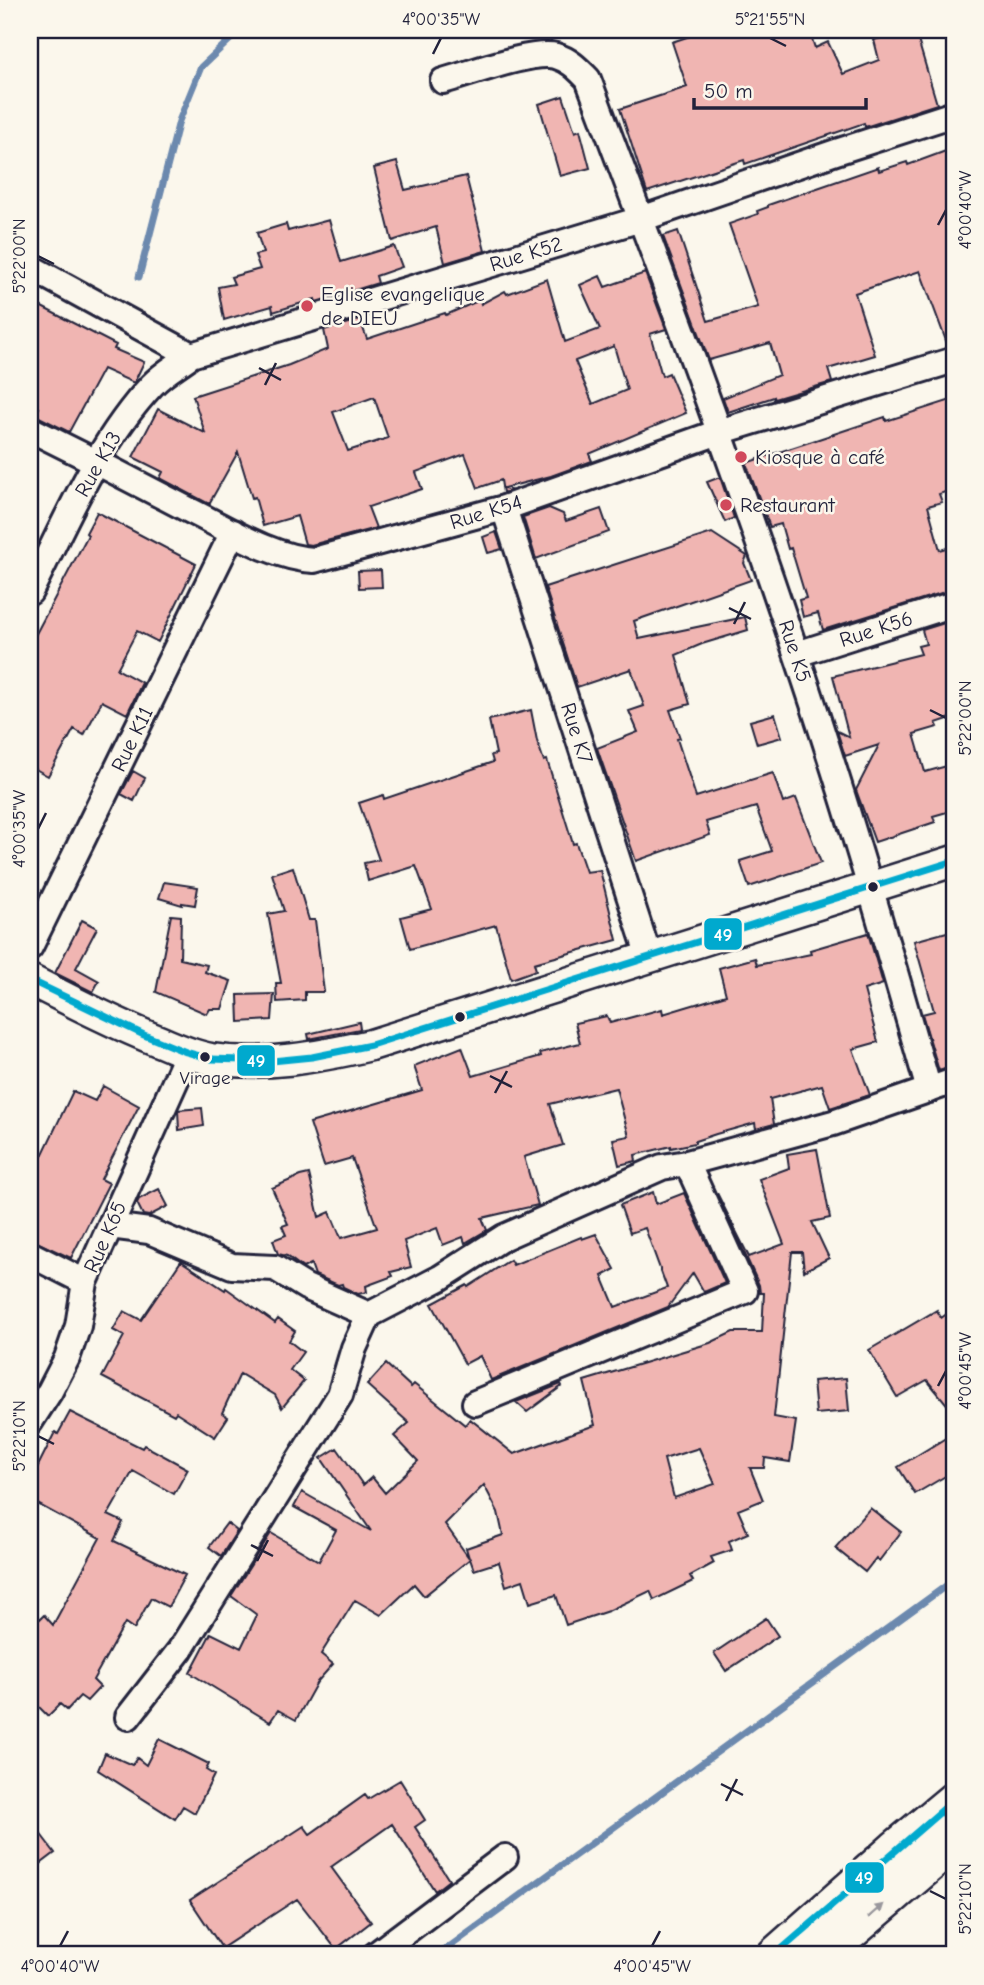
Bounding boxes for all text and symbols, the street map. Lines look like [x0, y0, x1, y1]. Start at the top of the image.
text: 4°00'35"W [402, 9, 480, 30]
text: 5°21'55"N [735, 9, 805, 30]
scale bar [694, 66, 865, 110]
text: 50 m [704, 79, 753, 103]
text: 4°00'40"W [955, 170, 976, 249]
text: 5°22'00"N [9, 218, 30, 294]
street label: Rue K52 [487, 232, 565, 276]
place label: Eglise evangelique de DIEU [321, 282, 485, 330]
marker: Eglise evangelique de DIEU [299, 298, 315, 314]
street label: Rue K13 [70, 427, 126, 501]
place label: Kiosque à café [755, 445, 885, 469]
marker: Kiosque à café [733, 449, 749, 465]
street label: Rue K54 [447, 490, 525, 534]
place label: Restaurant [740, 493, 836, 517]
marker: Restaurant [718, 497, 734, 513]
street label: Rue K56 [836, 606, 916, 652]
street label: Rue K5 [774, 617, 816, 685]
text: 5°22'00"N [955, 680, 976, 756]
street label: Rue K7 [556, 700, 598, 766]
street label: Rue K11 [106, 703, 158, 775]
text: 4°00'35"W [9, 790, 30, 868]
unlabelled marker [866, 880, 880, 894]
line badge: 49 [703, 917, 743, 951]
text: 49 [714, 924, 732, 946]
unlabelled marker [453, 1010, 467, 1024]
line badge: 49 [236, 1044, 276, 1077]
marker: Virage [198, 1050, 212, 1064]
text: 49 [247, 1050, 265, 1072]
place label: Virage [179, 1067, 231, 1089]
street label: Rue K65 [79, 1198, 131, 1276]
text: 4°00'45"W [955, 1332, 976, 1410]
text: 5°22'10"N [9, 1400, 30, 1472]
line badge: 49 [844, 1861, 885, 1894]
text: 5°22'10"N [955, 1863, 976, 1935]
text: 49 [855, 1867, 873, 1889]
one-way arrow [867, 1903, 885, 1919]
text: 4°00'40"W [21, 1956, 100, 1977]
text: 4°00'45"W [613, 1956, 691, 1977]

